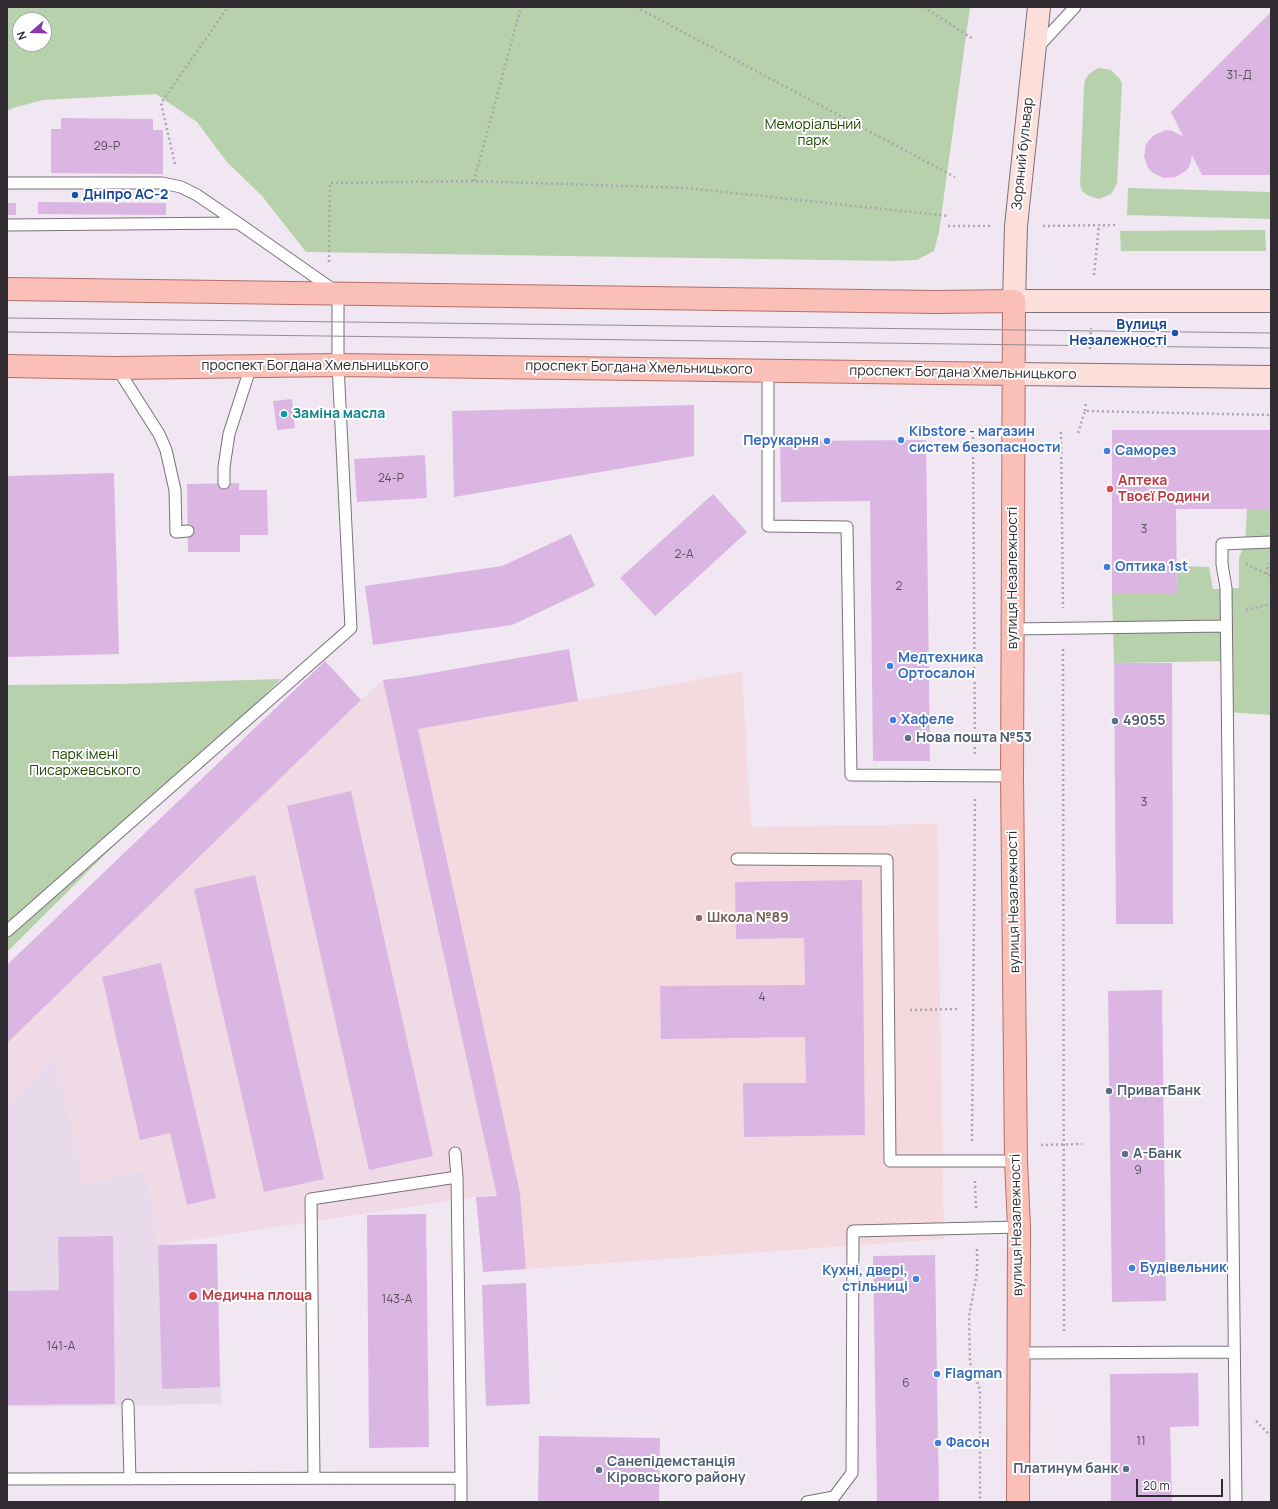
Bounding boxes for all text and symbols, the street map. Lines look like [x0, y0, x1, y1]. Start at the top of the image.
north arrow [12, 12, 52, 52]
text: N [13, 30, 30, 42]
house number: 31-Д [1227, 69, 1251, 83]
street label: Зоряний бульвар [1009, 97, 1037, 211]
park label: Меморіальний парк [765, 117, 861, 150]
house number: 29-Р [94, 140, 120, 154]
place label: Дніпро АС-2 [83, 187, 168, 203]
marker: Дніпро АС-2 [70, 190, 80, 200]
place label: Вулиця Незалежності [1069, 317, 1167, 350]
marker: Вулиця Незалежності [1170, 328, 1180, 338]
street label: проспект Богдана Хмельницького [201, 358, 429, 374]
street label: проспект Богдана Хмельницького [525, 358, 753, 378]
street label: проспект Богдана Хмельницького [849, 363, 1077, 383]
place label: Заміна масла [292, 406, 385, 422]
marker: Заміна масла [279, 409, 289, 419]
place label: Kibstore - магазин систем безопасности [909, 424, 1061, 456]
place label: Перукарня [743, 433, 819, 449]
marker: Kibstore - магазин систем безопасности [896, 435, 906, 445]
marker: Перукарня [822, 436, 832, 446]
place label: Саморез [1115, 443, 1176, 459]
marker: Саморез [1102, 446, 1112, 456]
house number: 24-Р [378, 472, 404, 486]
place label: Аптека Твоєї Родини [1118, 473, 1210, 506]
marker: Аптека Твоєї Родини [1105, 484, 1115, 494]
street label: вулиця Незалежності [1005, 507, 1021, 649]
house number: 3 [1141, 523, 1147, 537]
house number: 2-А [674, 548, 694, 562]
place label: Оптика 1st [1115, 559, 1188, 575]
marker: Оптика 1st [1102, 562, 1112, 572]
house number: 2 [896, 580, 902, 594]
place label: Медтехника Ортосалон [898, 650, 983, 682]
marker: Медтехника Ортосалон [885, 661, 895, 671]
place label: Хафеле [901, 712, 954, 728]
place label: 49055 [1123, 713, 1165, 729]
marker: Хафеле [888, 715, 898, 725]
marker: 49055 [1110, 716, 1120, 726]
place label: Нова пошта №53 [916, 730, 1032, 746]
marker: Нова пошта №53 [903, 733, 913, 743]
park label: парк імені Писаржевського [29, 747, 141, 780]
house number: 3 [1141, 796, 1147, 810]
street label: вулиця Незалежності [1004, 831, 1024, 973]
place label: Школа №89 [707, 910, 789, 926]
marker: Школа №89 [694, 913, 704, 923]
house number: 4 [758, 991, 766, 1005]
place label: ПриватБанк [1117, 1083, 1201, 1099]
marker: ПриватБанк [1104, 1086, 1114, 1096]
place label: А-Банк [1133, 1146, 1182, 1162]
marker: А-Банк [1120, 1149, 1130, 1159]
street label: вулиця Незалежності [1007, 1154, 1027, 1296]
house number: 9 [1134, 1164, 1142, 1178]
place label: Будівельник [1140, 1260, 1227, 1276]
place label: Кухні, двері, стільниці [822, 1263, 908, 1296]
marker: Будівельник [1127, 1263, 1137, 1273]
marker: Кухні, двері, стільниці [911, 1274, 921, 1284]
place label: Медична площа [202, 1288, 312, 1304]
marker: Медична площа [187, 1290, 199, 1302]
house number: 143-А [382, 1293, 412, 1307]
house number: 141-А [47, 1340, 75, 1354]
place label: Flagman [945, 1366, 1002, 1382]
marker: Flagman [932, 1369, 942, 1379]
house number: 6 [902, 1377, 910, 1391]
place label: Фасон [946, 1435, 990, 1451]
house number: 11 [1136, 1435, 1146, 1449]
marker: Фасон [933, 1438, 943, 1448]
place label: Санепідемстанція Кіровського району [607, 1454, 746, 1486]
place label: Платинум банк [1013, 1461, 1118, 1477]
marker: Платинум банк [1121, 1464, 1131, 1474]
marker: Санепідемстанція Кіровського району [594, 1465, 604, 1475]
scale bar [1138, 1471, 1225, 1497]
text: 20 m [1143, 1477, 1170, 1494]

